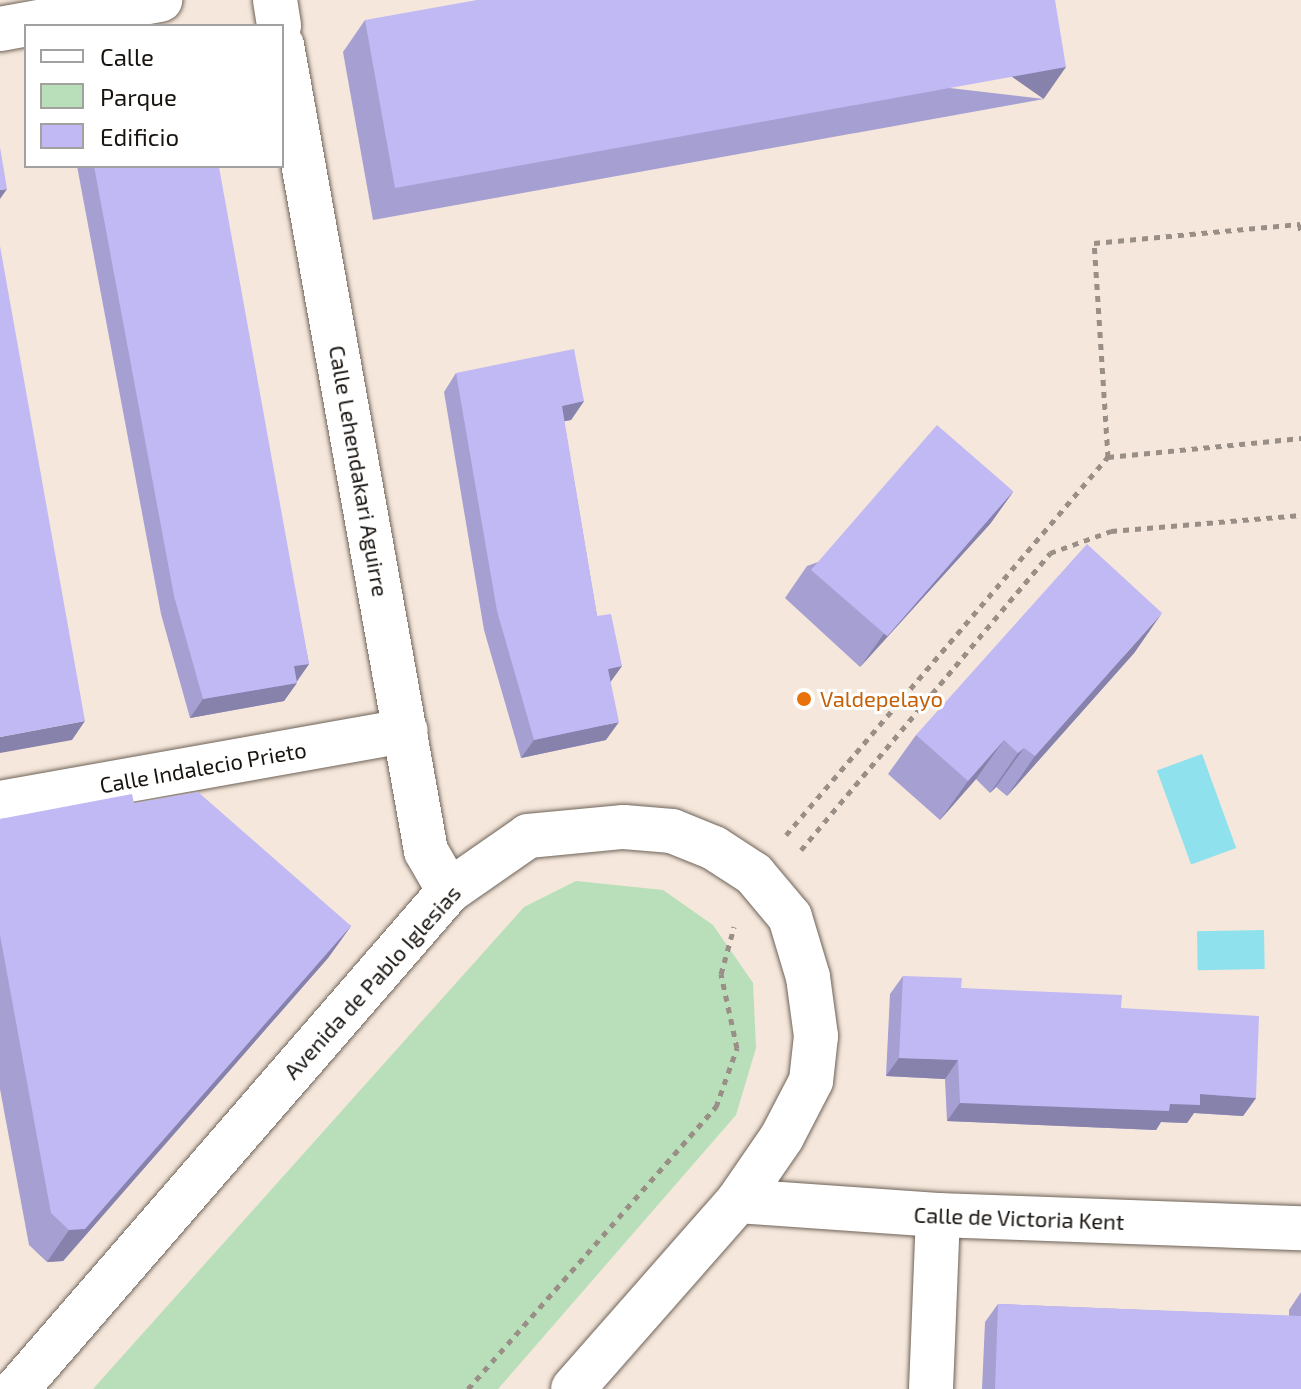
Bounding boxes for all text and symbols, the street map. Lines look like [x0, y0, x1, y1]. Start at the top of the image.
legend [24, 24, 284, 168]
text: Calle [100, 42, 154, 71]
text: Parque [100, 82, 177, 111]
text: Edificio [100, 122, 179, 151]
street label: Calle Lehendakari Aguirre [324, 343, 394, 599]
place label: Valdepelayo [820, 686, 943, 712]
marker: Valdepelayo [795, 690, 813, 708]
street label: Calle Indalecio Prieto [98, 736, 308, 798]
street label: Avenida de Pablo Iglesias [278, 880, 466, 1084]
street label: Calle de Victoria Kent [913, 1201, 1125, 1235]

